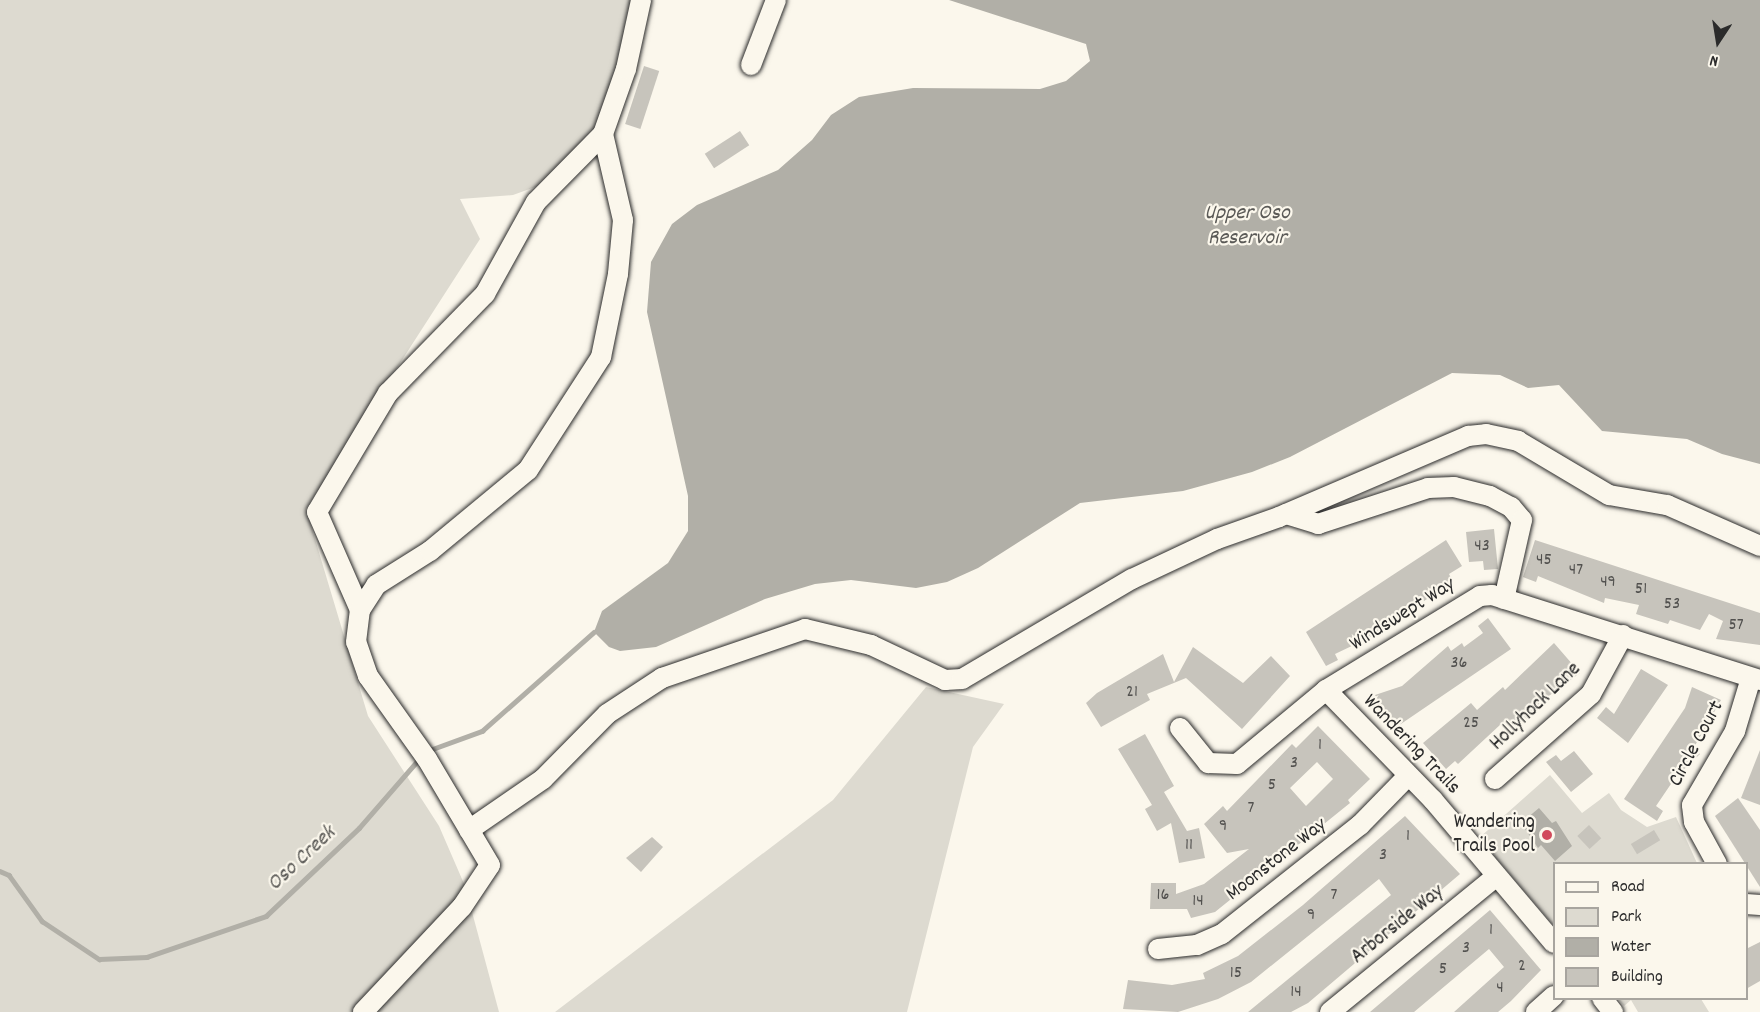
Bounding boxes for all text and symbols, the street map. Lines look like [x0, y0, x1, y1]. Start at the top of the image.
north arrow [1688, 12, 1748, 72]
text: N [1708, 48, 1720, 72]
water label: Upper Oso Reservoir [1204, 200, 1290, 252]
house number: 43 [1474, 536, 1490, 558]
house number: 45 [1536, 550, 1552, 572]
house number: 47 [1569, 560, 1583, 582]
house number: 49 [1600, 572, 1616, 594]
street label: Windswept Way [1346, 573, 1460, 657]
house number: 51 [1635, 579, 1647, 601]
house number: 53 [1664, 594, 1680, 616]
house number: 57 [1728, 615, 1744, 637]
house number: 36 [1451, 653, 1467, 675]
street label: Hollyhock Lane [1485, 657, 1587, 757]
house number: 21 [1126, 682, 1138, 704]
street label: Wandering Trails [1357, 690, 1465, 800]
street label: Circle Court [1664, 697, 1730, 791]
house number: 25 [1463, 713, 1479, 735]
house number: 1 [1318, 735, 1322, 757]
house number: 3 [1290, 753, 1298, 775]
house number: 5 [1268, 775, 1276, 797]
house number: 7 [1248, 798, 1254, 820]
place label: Wandering Trails Pool [1453, 810, 1535, 860]
street label: Moonstone Way [1222, 813, 1332, 907]
house number: 9 [1219, 816, 1227, 838]
water label: Oso Creek [262, 821, 342, 897]
house number: 1 [1406, 826, 1410, 848]
marker: Wandering Trails Pool [1540, 828, 1554, 842]
house number: 11 [1185, 835, 1193, 857]
house number: 3 [1379, 845, 1387, 867]
legend [1553, 862, 1748, 1000]
text: Road [1611, 875, 1645, 900]
street label: Arborside Way [1346, 880, 1450, 970]
house number: 16 [1157, 885, 1169, 907]
house number: 7 [1331, 885, 1337, 907]
house number: 14 [1192, 891, 1204, 913]
house number: 9 [1307, 905, 1315, 927]
text: Park [1611, 905, 1642, 930]
house number: 1 [1489, 920, 1493, 942]
text: Water [1611, 935, 1651, 960]
house number: 3 [1462, 938, 1470, 960]
house number: 2 [1518, 956, 1526, 978]
house number: 5 [1439, 959, 1447, 981]
house number: 15 [1230, 963, 1242, 985]
text: Building [1611, 965, 1663, 990]
house number: 4 [1496, 978, 1504, 1000]
house number: 14 [1290, 982, 1302, 1004]

